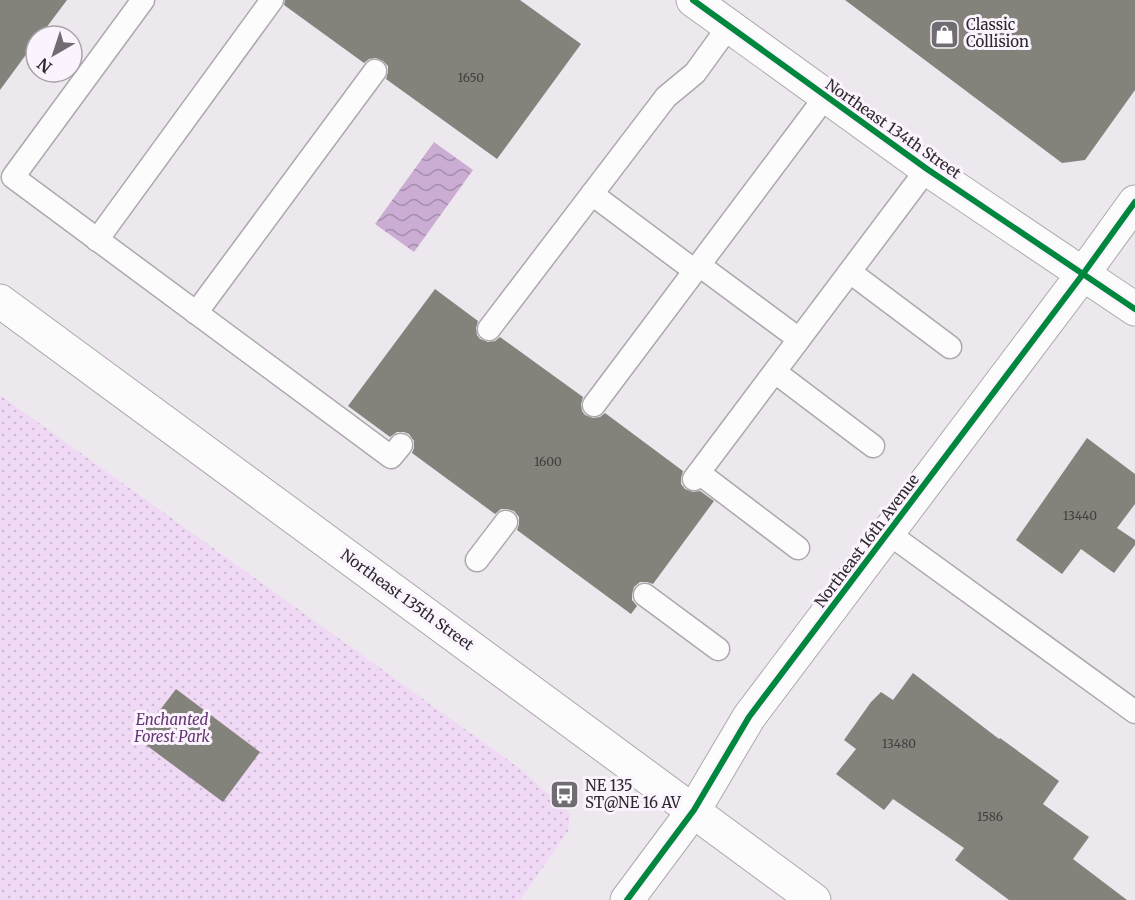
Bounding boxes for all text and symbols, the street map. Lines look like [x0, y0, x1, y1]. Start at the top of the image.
place label: Classic Collision [966, 15, 1029, 51]
shop icon: Classic Collision [929, 18, 961, 50]
north arrow [24, 24, 84, 84]
text: N [33, 54, 56, 77]
house number: 1650 [458, 70, 484, 85]
street label: Northeast 134th Street [822, 75, 965, 183]
house number: 1600 [534, 454, 562, 469]
street label: Northeast 16th Avenue [810, 470, 923, 611]
house number: 13440 [1063, 508, 1097, 523]
street label: Northeast 135th Street [337, 545, 478, 654]
park label: Enchanted Forest Park [133, 710, 211, 746]
house number: 13480 [882, 736, 916, 751]
place label: NE 135 ST@NE 16 AV [585, 776, 682, 812]
bus stop icon: NE 135 ST@NE 16 AV [548, 779, 580, 811]
house number: 1586 [977, 809, 1003, 824]

